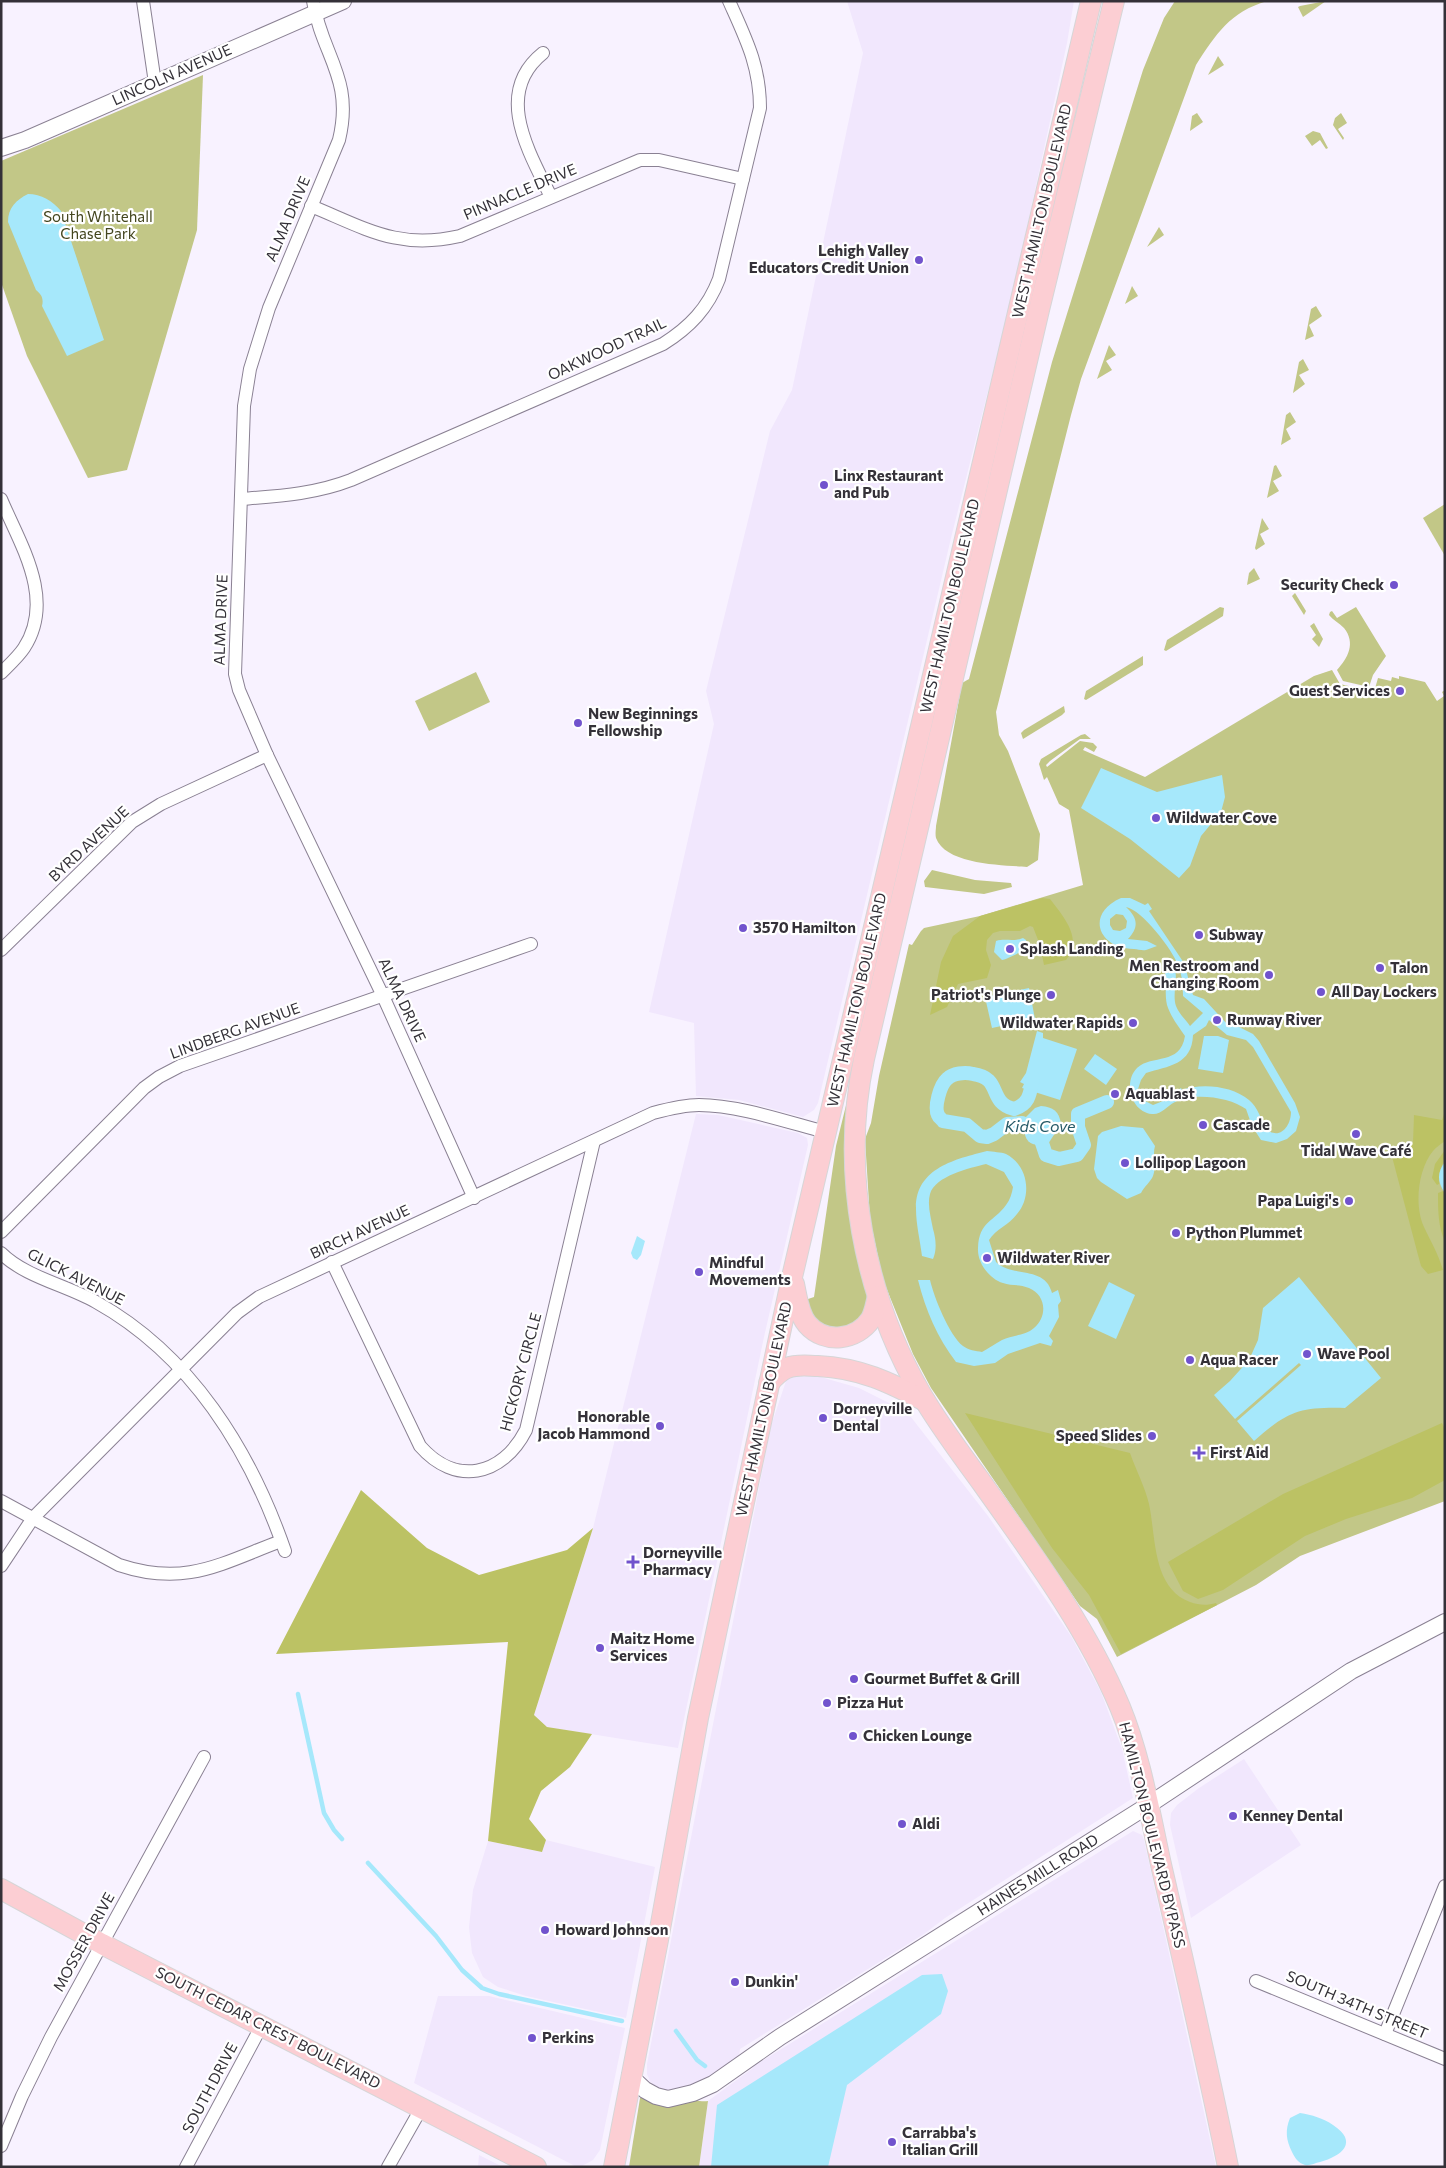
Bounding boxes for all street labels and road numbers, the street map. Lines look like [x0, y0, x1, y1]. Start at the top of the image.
street label: LINCOLN AVENUE [109, 40, 234, 109]
street label: WEST HAMILTON BOULEVARD [1008, 102, 1074, 320]
street label: PINNACLE DRIVE [460, 159, 579, 223]
street label: ALMA DRIVE [261, 173, 313, 264]
street label: OAKWOOD TRAIL [545, 313, 669, 383]
street label: WEST HAMILTON BOULEVARD [916, 497, 982, 715]
street label: ALMA DRIVE [209, 574, 231, 666]
street label: BYRD AVENUE [45, 802, 132, 885]
street label: WEST HAMILTON BOULEVARD [823, 891, 889, 1109]
street label: ALMA DRIVE [376, 955, 430, 1045]
street label: LINDBERG AVENUE [167, 998, 302, 1062]
street label: BIRCH AVENUE [307, 1200, 412, 1262]
street label: GLICK AVENUE [25, 1244, 128, 1308]
street label: WEST HAMILTON BOULEVARD [731, 1300, 795, 1518]
street label: HICKORY CIRCLE [496, 1310, 545, 1433]
street label: HAMILTON BOULEVARD BYPASS [1116, 1720, 1190, 1950]
street label: HAINES MILL ROAD [974, 1830, 1101, 1919]
street label: MOSSER DRIVE [49, 1889, 118, 1994]
street label: SOUTH CEDAR CREST BOULEVARD [153, 1962, 384, 2092]
street label: SOUTH 34TH STREET [1284, 1966, 1431, 2042]
street label: SOUTH DRIVE [178, 2039, 241, 2136]

